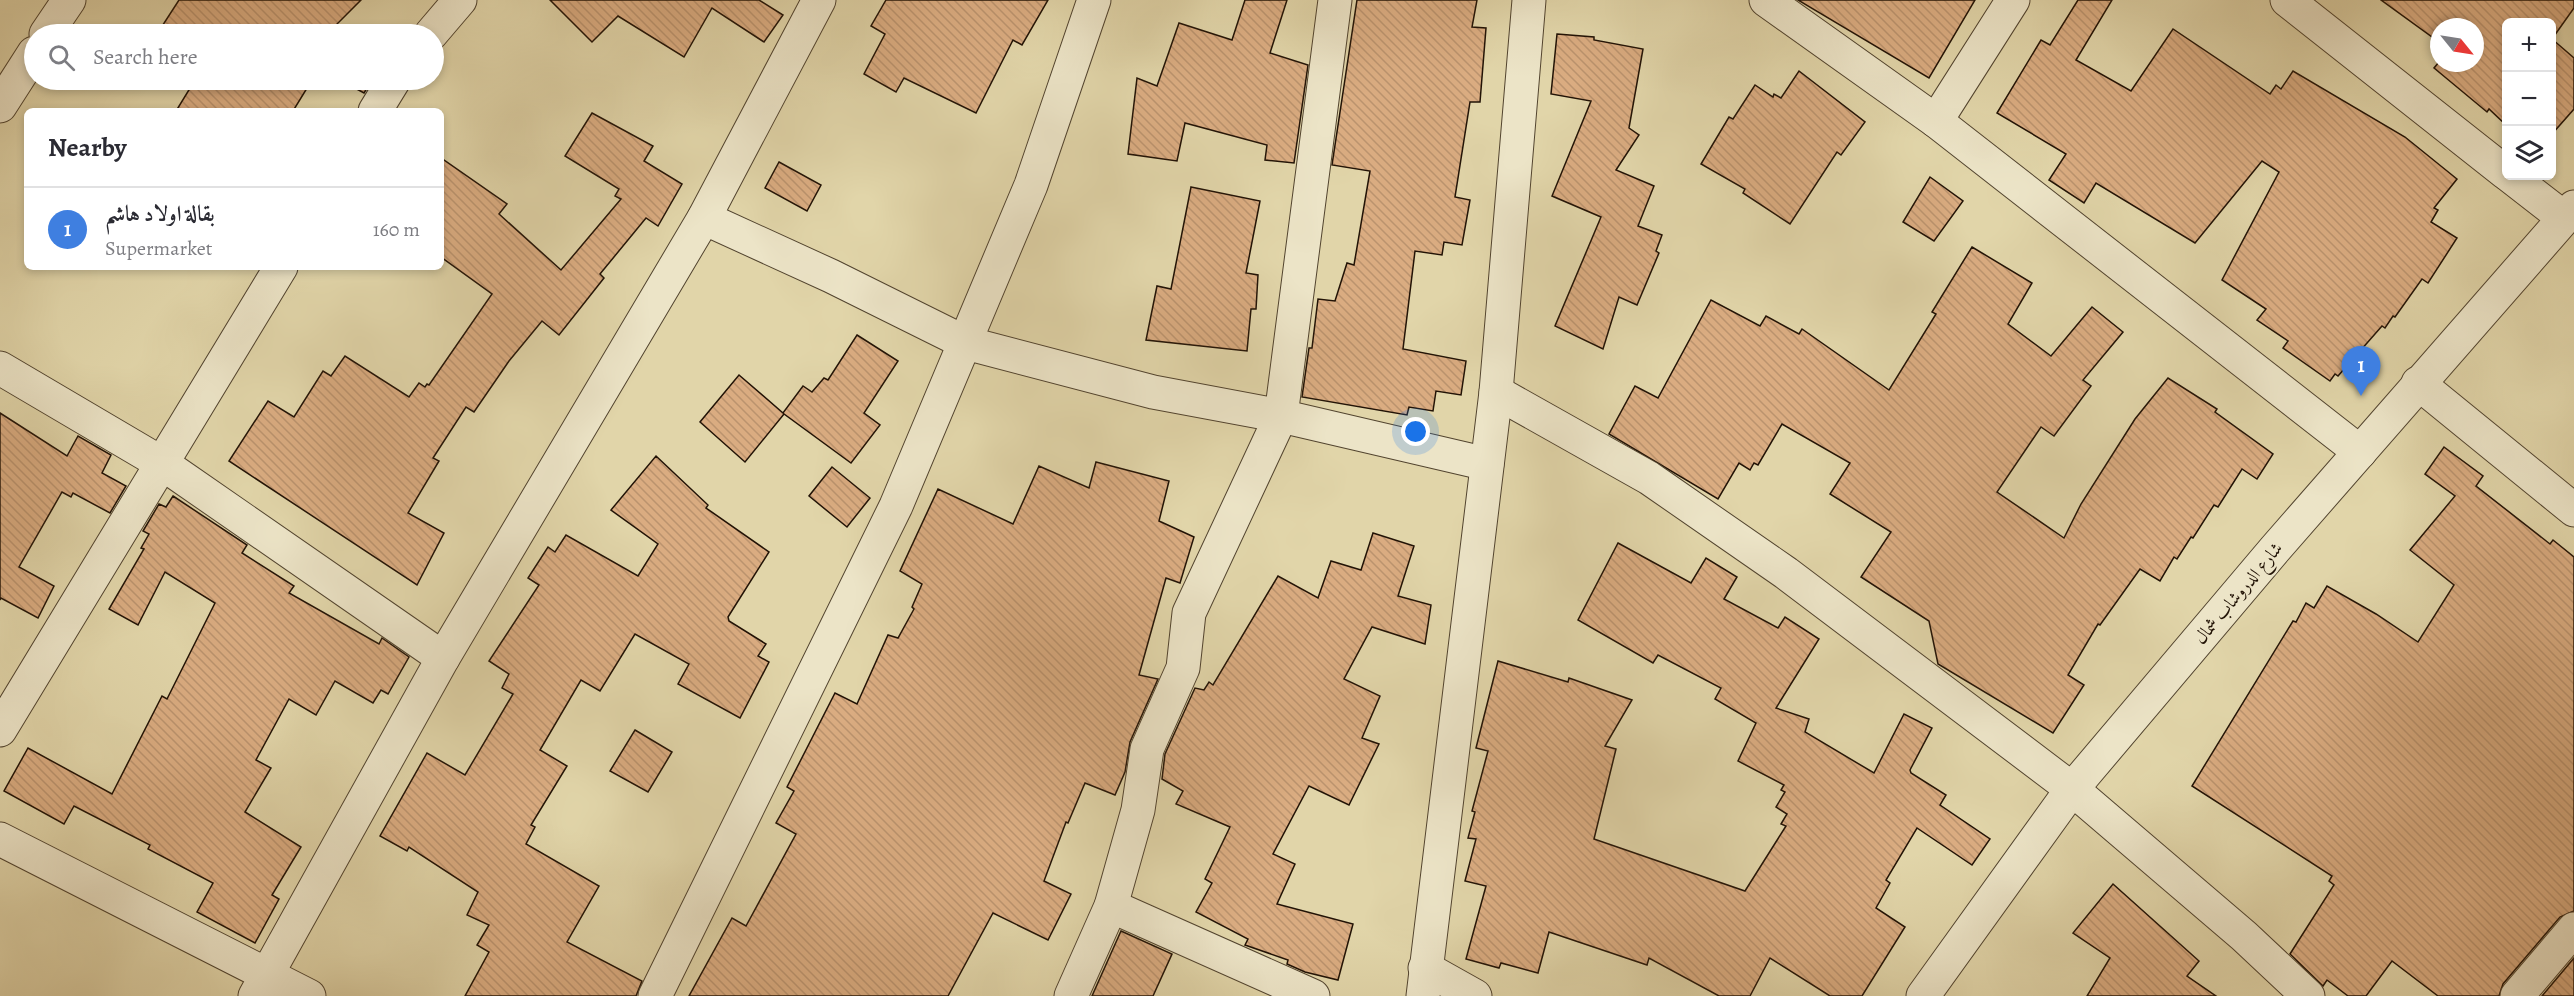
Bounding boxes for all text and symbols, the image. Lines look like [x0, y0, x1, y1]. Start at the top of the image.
north arrow [2430, 18, 2484, 72]
map controls [2502, 18, 2556, 180]
button: + [2502, 18, 2556, 72]
search box [24, 24, 444, 90]
icon: search [45, 41, 78, 74]
text: Search here [93, 42, 198, 72]
button: − [2502, 72, 2556, 126]
button: layers [2502, 126, 2556, 180]
text: Nearby [48, 130, 127, 165]
text: بقالة اولاد هاشم [105, 199, 215, 229]
text: 1 [64, 216, 71, 243]
text: 160 m [373, 216, 420, 243]
text: Supermarket [105, 235, 212, 262]
pin: 1 [2342, 346, 2380, 396]
your location [1401, 417, 1430, 446]
street label: شارع الدروشاب شمال [2188, 537, 2290, 651]

